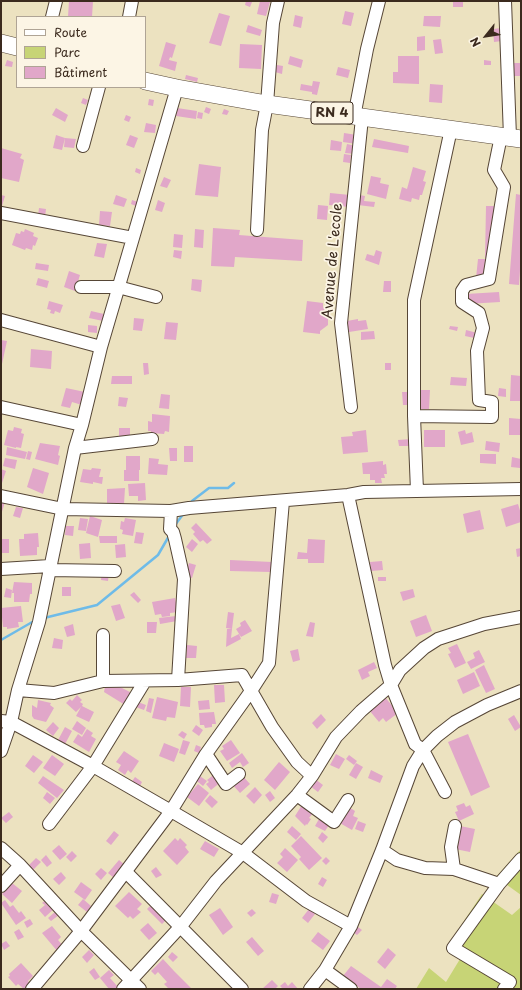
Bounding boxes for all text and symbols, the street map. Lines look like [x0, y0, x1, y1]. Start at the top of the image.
legend [16, 16, 146, 88]
north arrow [466, 16, 506, 56]
text: Route [54, 23, 87, 41]
text: N [466, 34, 485, 50]
text: Parc [54, 43, 80, 61]
text: Bâtiment [54, 63, 107, 81]
road number: RN 4 [311, 102, 353, 124]
street label: Avenue de L'ecole [320, 202, 346, 320]

